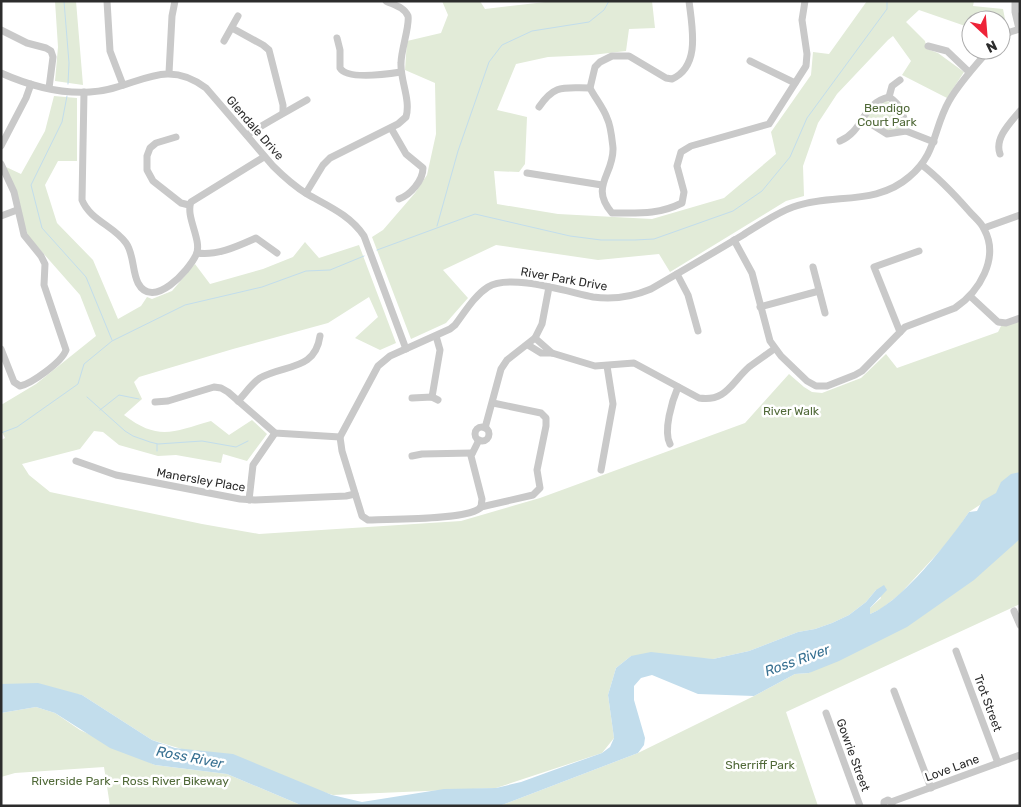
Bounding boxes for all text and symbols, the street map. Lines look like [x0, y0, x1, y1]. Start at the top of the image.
north arrow [961, 10, 1011, 60]
text: N [983, 36, 1000, 56]
street label: Glendale Drive [223, 93, 287, 163]
park label: Bendigo Court Park [857, 101, 917, 129]
street label: River Park Drive [520, 264, 609, 294]
park label: River Walk [763, 404, 820, 418]
street label: Manersley Place [155, 465, 247, 495]
water label: Ross River [762, 641, 833, 680]
street label: Trot Street [971, 673, 1005, 734]
street label: Gowrie Street [833, 717, 873, 794]
water label: Ross River [155, 743, 226, 772]
street label: Love Lane [923, 752, 981, 784]
park label: Sherriff Park [725, 758, 796, 772]
park label: Riverside Park - Ross River Bikeway [31, 774, 229, 788]

